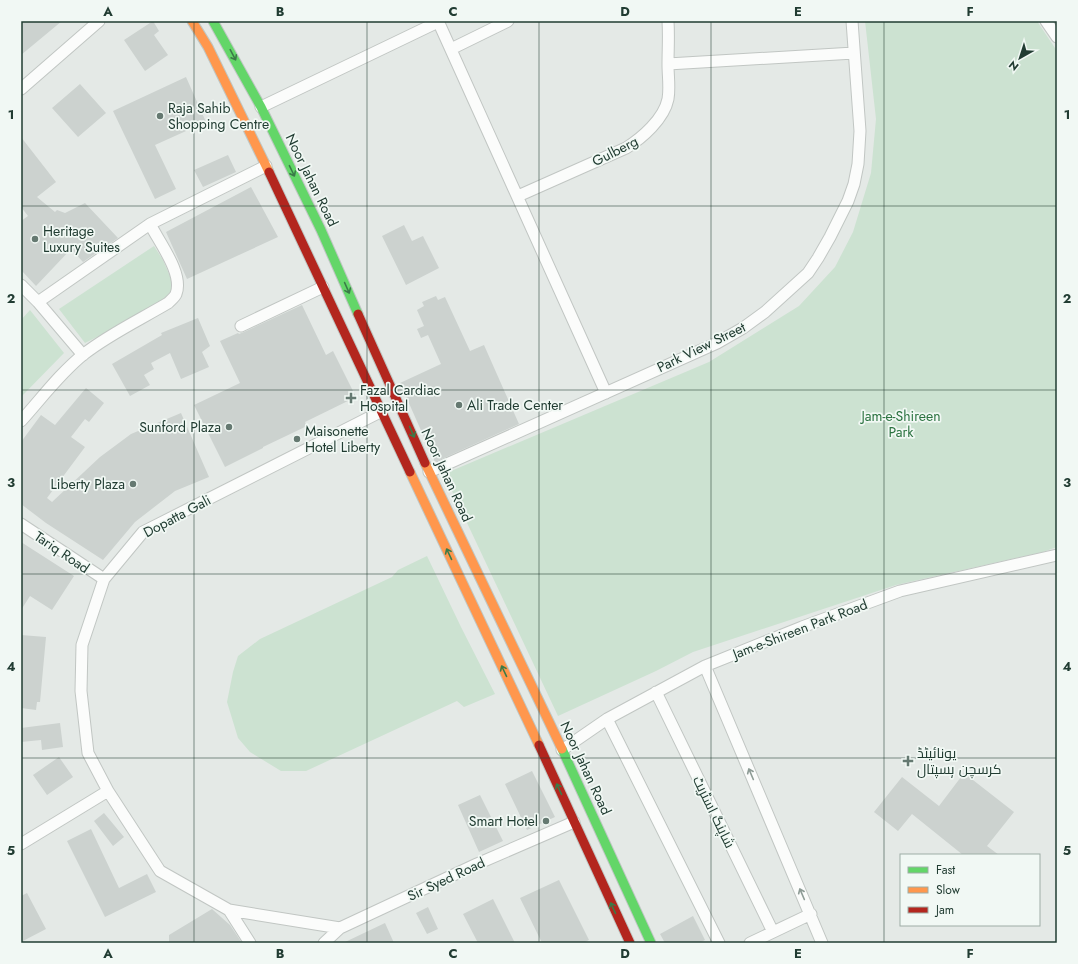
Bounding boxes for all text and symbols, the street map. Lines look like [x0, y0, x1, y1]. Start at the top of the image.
text: A [102, 2, 113, 21]
text: B [276, 2, 285, 21]
text: C [448, 2, 458, 21]
text: D [620, 2, 630, 21]
text: E [794, 2, 802, 21]
text: F [966, 2, 974, 21]
north arrow [1000, 38, 1040, 78]
one-way arrow [229, 49, 237, 61]
text: N [1005, 57, 1022, 75]
place label: Raja Sahib Shopping Centre [168, 98, 269, 134]
text: 1 [8, 105, 14, 124]
text: 1 [1064, 105, 1070, 124]
marker: Raja Sahib Shopping Centre [155, 111, 165, 121]
street label: Noor Jahan Road [281, 130, 343, 230]
street label: Gulberg [589, 131, 641, 171]
one-way arrow [289, 164, 296, 176]
place label: Heritage Luxury Suites [43, 221, 120, 257]
marker: Heritage Luxury Suites [30, 234, 40, 244]
one-way arrow [344, 282, 351, 294]
text: 2 [7, 289, 15, 308]
text: 2 [1063, 289, 1071, 308]
street label: Park View Street [653, 317, 749, 377]
place label: Fazal Cardiac Hospital [360, 380, 440, 416]
marker: Fazal Cardiac Hospital [345, 392, 357, 404]
place label: Ali Trade Center [467, 395, 563, 415]
marker: Ali Trade Center [454, 400, 464, 410]
park label: Jam-e-Shireen Park [859, 406, 941, 442]
place label: Sunford Plaza [139, 417, 221, 437]
place label: Maisonette Hotel Liberty [305, 421, 381, 457]
marker: Sunford Plaza [224, 422, 234, 432]
street label: Noor Jahan Road [417, 425, 477, 525]
one-way arrow [408, 426, 416, 438]
marker: Maisonette Hotel Liberty [292, 434, 302, 444]
text: 3 [7, 473, 15, 492]
text: 3 [1063, 473, 1071, 492]
place label: Liberty Plaza [51, 474, 125, 494]
marker: Liberty Plaza [128, 479, 138, 489]
street label: Dopatta Gali [140, 490, 214, 542]
street label: Tariq Road [30, 526, 94, 578]
one-way arrow [445, 548, 452, 560]
street label: Jam-e-Shireen Park Road [728, 594, 870, 665]
text: 4 [6, 657, 16, 676]
text: 4 [1062, 657, 1072, 676]
one-way arrow [500, 666, 507, 678]
street label: Noor Jahan Road [556, 718, 616, 818]
place label: یونائیٹڈ کرسچن ہسپتال [917, 743, 1001, 779]
marker: یونائیٹڈ کرسچن ہسپتال [902, 755, 914, 767]
one-way arrow [747, 769, 754, 781]
street label: شاپنگ اسٹریٹ [688, 773, 740, 851]
one-way arrow [555, 784, 562, 796]
place label: Smart Hotel [469, 811, 538, 831]
marker: Smart Hotel [541, 816, 551, 826]
text: 5 [7, 841, 15, 860]
text: 5 [1063, 841, 1071, 860]
street label: Sir Syed Road [404, 852, 488, 906]
legend [900, 854, 1040, 926]
text: Fast [936, 861, 955, 879]
text: Slow [936, 881, 961, 899]
one-way arrow [798, 888, 805, 900]
text: Jam [934, 901, 954, 919]
one-way arrow [609, 902, 616, 914]
text: A [102, 944, 113, 963]
text: B [276, 944, 285, 963]
text: C [448, 944, 458, 963]
text: D [620, 944, 630, 963]
text: E [794, 944, 802, 963]
text: F [966, 944, 974, 963]

